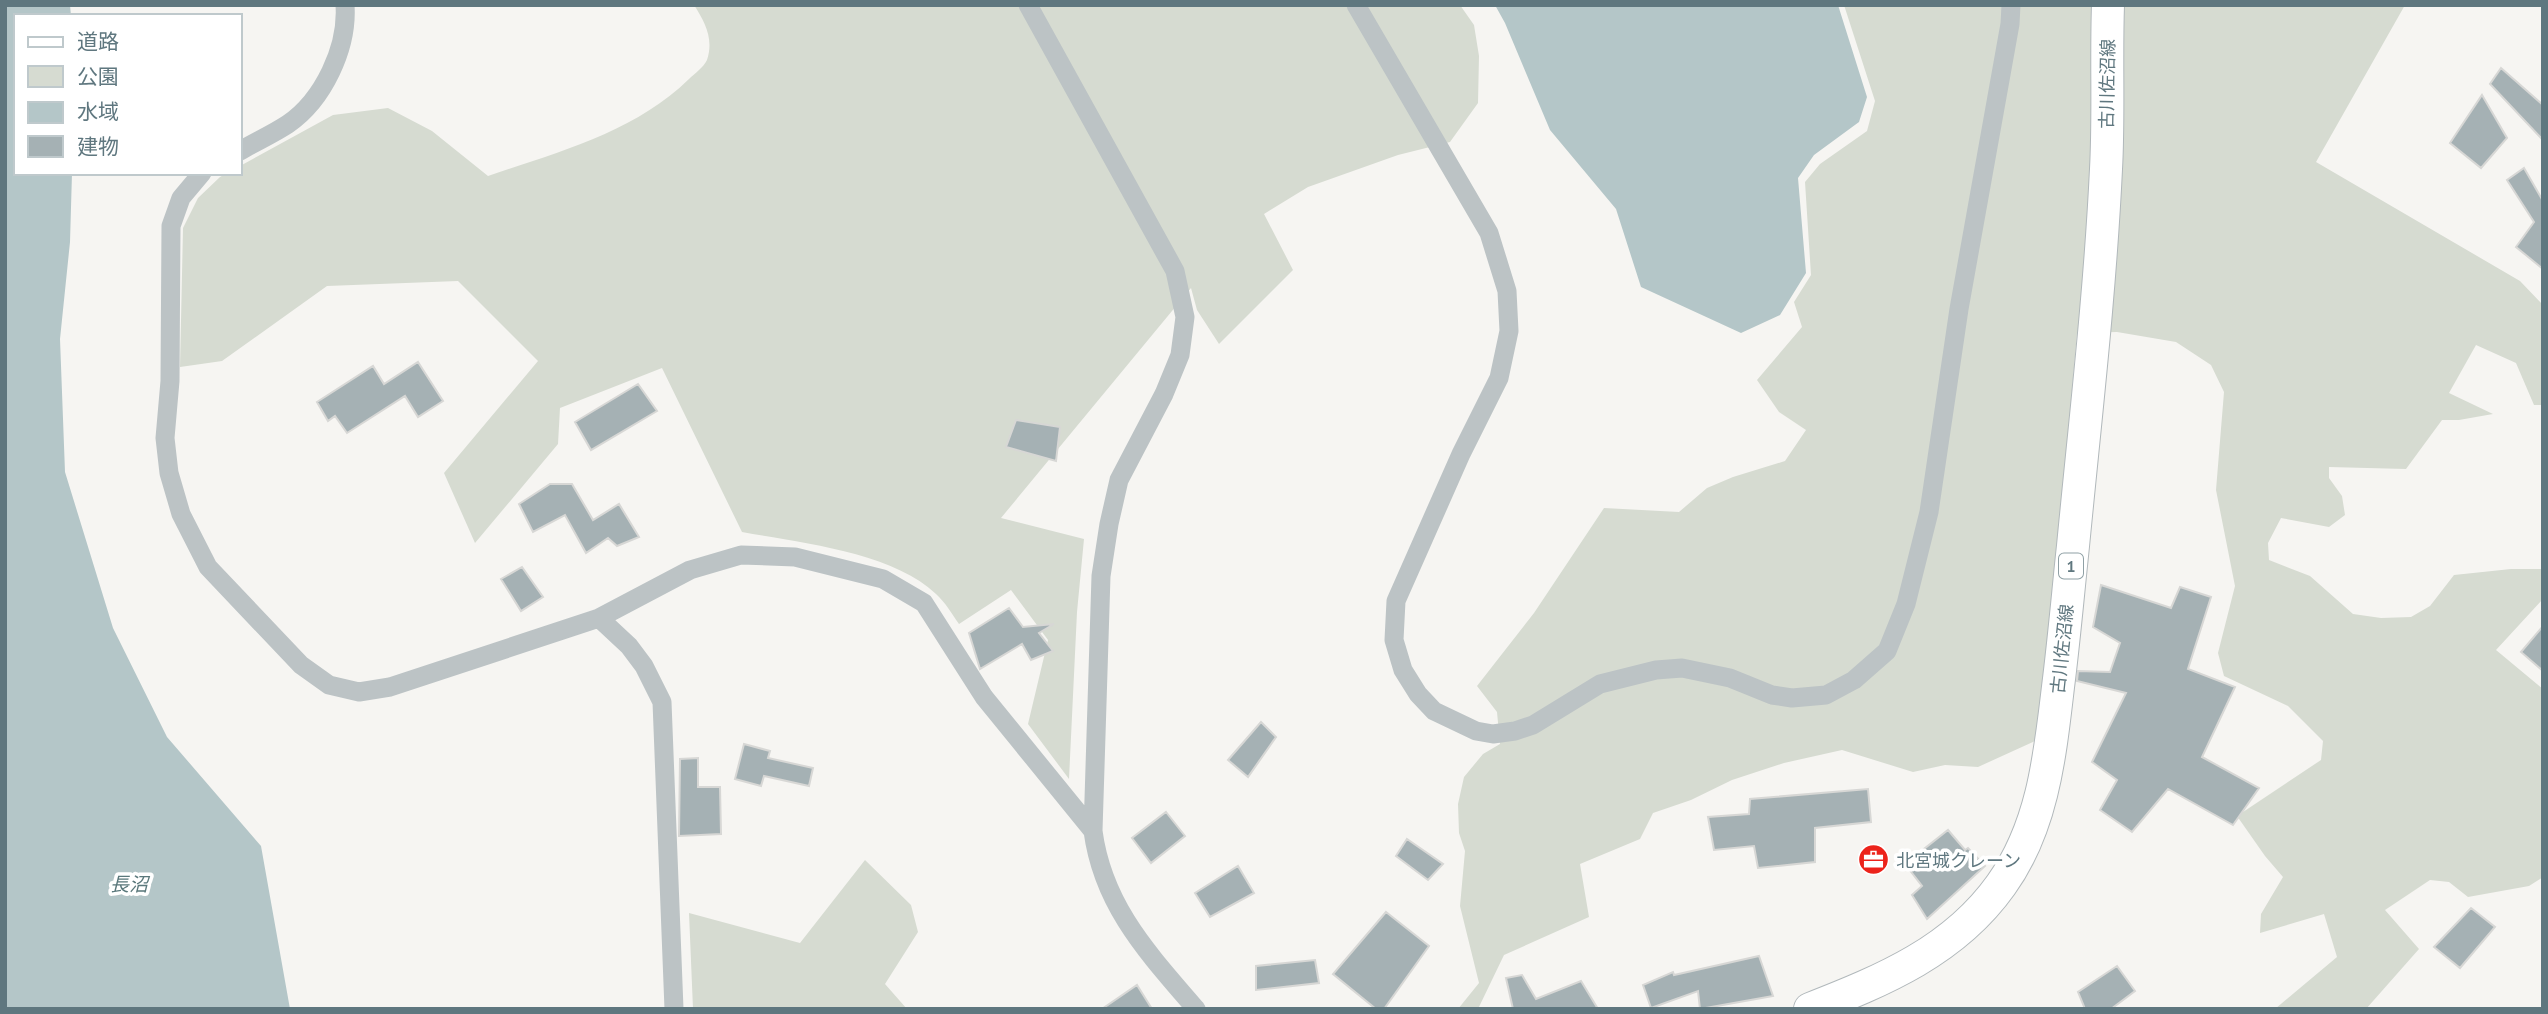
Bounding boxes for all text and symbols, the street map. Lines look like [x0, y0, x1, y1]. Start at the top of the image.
legend [14, 14, 242, 175]
text: 道路 [77, 28, 119, 55]
street label: 古川佐沼線 [2095, 39, 2119, 129]
text: 公園 [77, 63, 119, 90]
text: 水域 [77, 98, 119, 125]
text: 建物 [77, 133, 119, 160]
road number: 1 [2059, 554, 2083, 579]
street label: 古川佐沼線 [2046, 603, 2078, 695]
office icon: 北宮城クレーン [1856, 843, 1890, 877]
place label: 北宮城クレーン [1896, 849, 2021, 872]
water label: 長沼 [110, 872, 151, 896]

